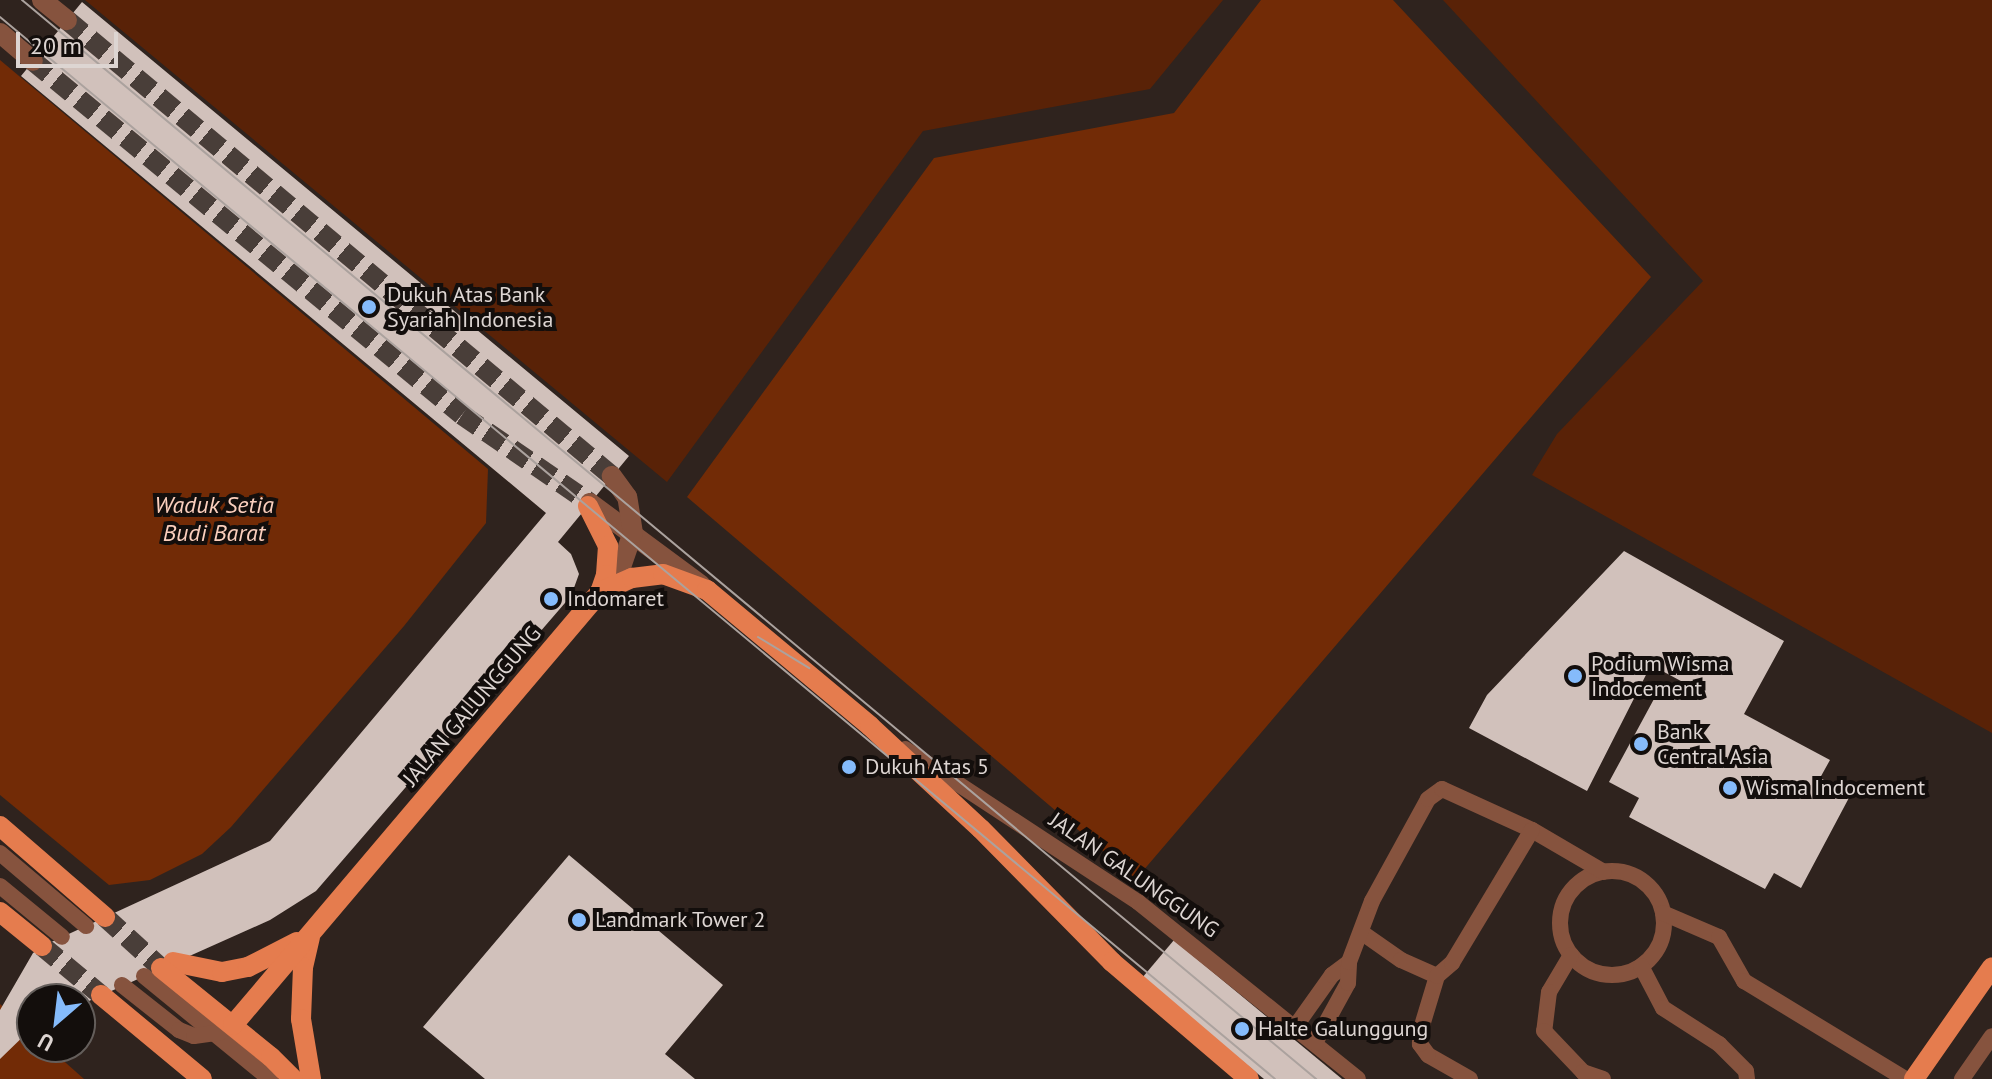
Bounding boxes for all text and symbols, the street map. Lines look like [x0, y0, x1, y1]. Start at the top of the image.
scale bar [20, 16, 122, 66]
text: 20 m [30, 30, 82, 61]
place label: Dukuh Atas Bank Syariah Indonesia [387, 281, 553, 332]
marker: Dukuh Atas Bank Syariah Indonesia [358, 296, 380, 318]
water label: Waduk Setia Budi Barat [154, 491, 274, 547]
place label: Indomaret [567, 586, 664, 612]
marker: Indomaret [542, 590, 560, 608]
street label: JALAN GALUNGGUNG [397, 621, 547, 791]
place label: Podium Wisma Indocement [1591, 650, 1730, 702]
marker: Podium Wisma Indocement [1566, 667, 1584, 685]
place label: Bank Central Asia [1657, 718, 1769, 770]
marker: Bank Central Asia [1632, 735, 1650, 753]
place label: Dukuh Atas 5 [865, 754, 990, 780]
marker: Dukuh Atas 5 [840, 758, 858, 776]
place label: Wisma Indocement [1746, 775, 1925, 801]
marker: Wisma Indocement [1721, 779, 1739, 797]
street label: JALAN GALUNGGUNG [1044, 807, 1224, 943]
place label: Landmark Tower 2 [595, 907, 767, 933]
marker: Landmark Tower 2 [570, 911, 588, 929]
north arrow [16, 983, 96, 1063]
place label: Halte Galunggung [1258, 1016, 1428, 1042]
marker: Halte Galunggung [1233, 1020, 1251, 1038]
text: U [33, 1027, 58, 1058]

